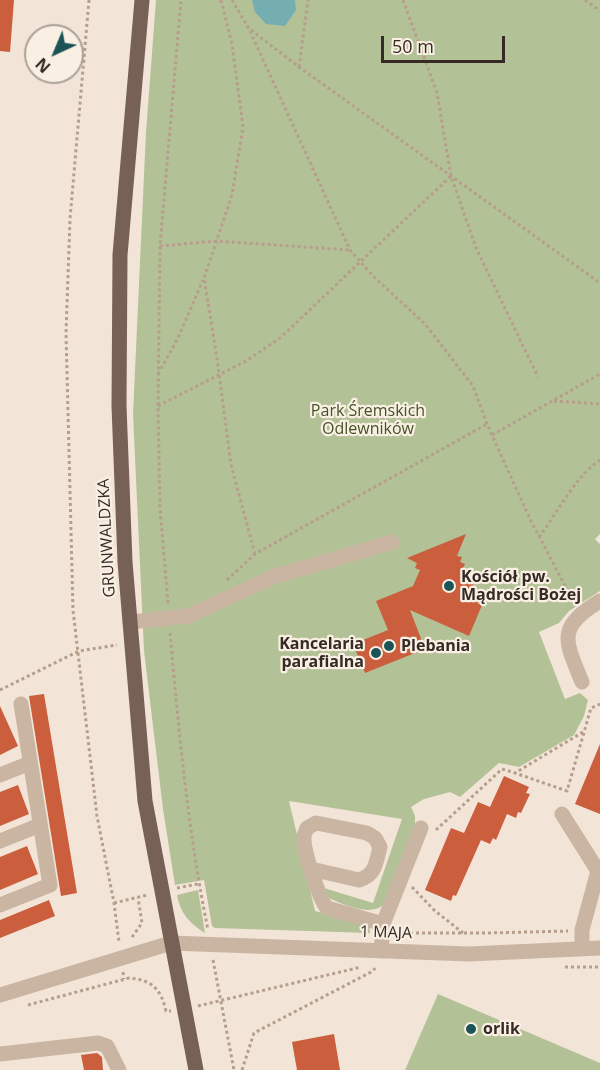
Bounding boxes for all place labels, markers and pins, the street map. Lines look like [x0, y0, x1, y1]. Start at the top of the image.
place label: Kościół pw. Mądrości Bożej [461, 567, 581, 605]
marker: Kościół pw. Mądrości Bożej [442, 579, 456, 593]
place label: Kancelaria parafialna [279, 634, 364, 672]
place label: Plebania [401, 636, 470, 656]
marker: Plebania [382, 639, 396, 653]
marker: Kancelaria parafialna [369, 646, 383, 660]
place label: orlik [483, 1019, 520, 1039]
marker: orlik [464, 1022, 478, 1036]

